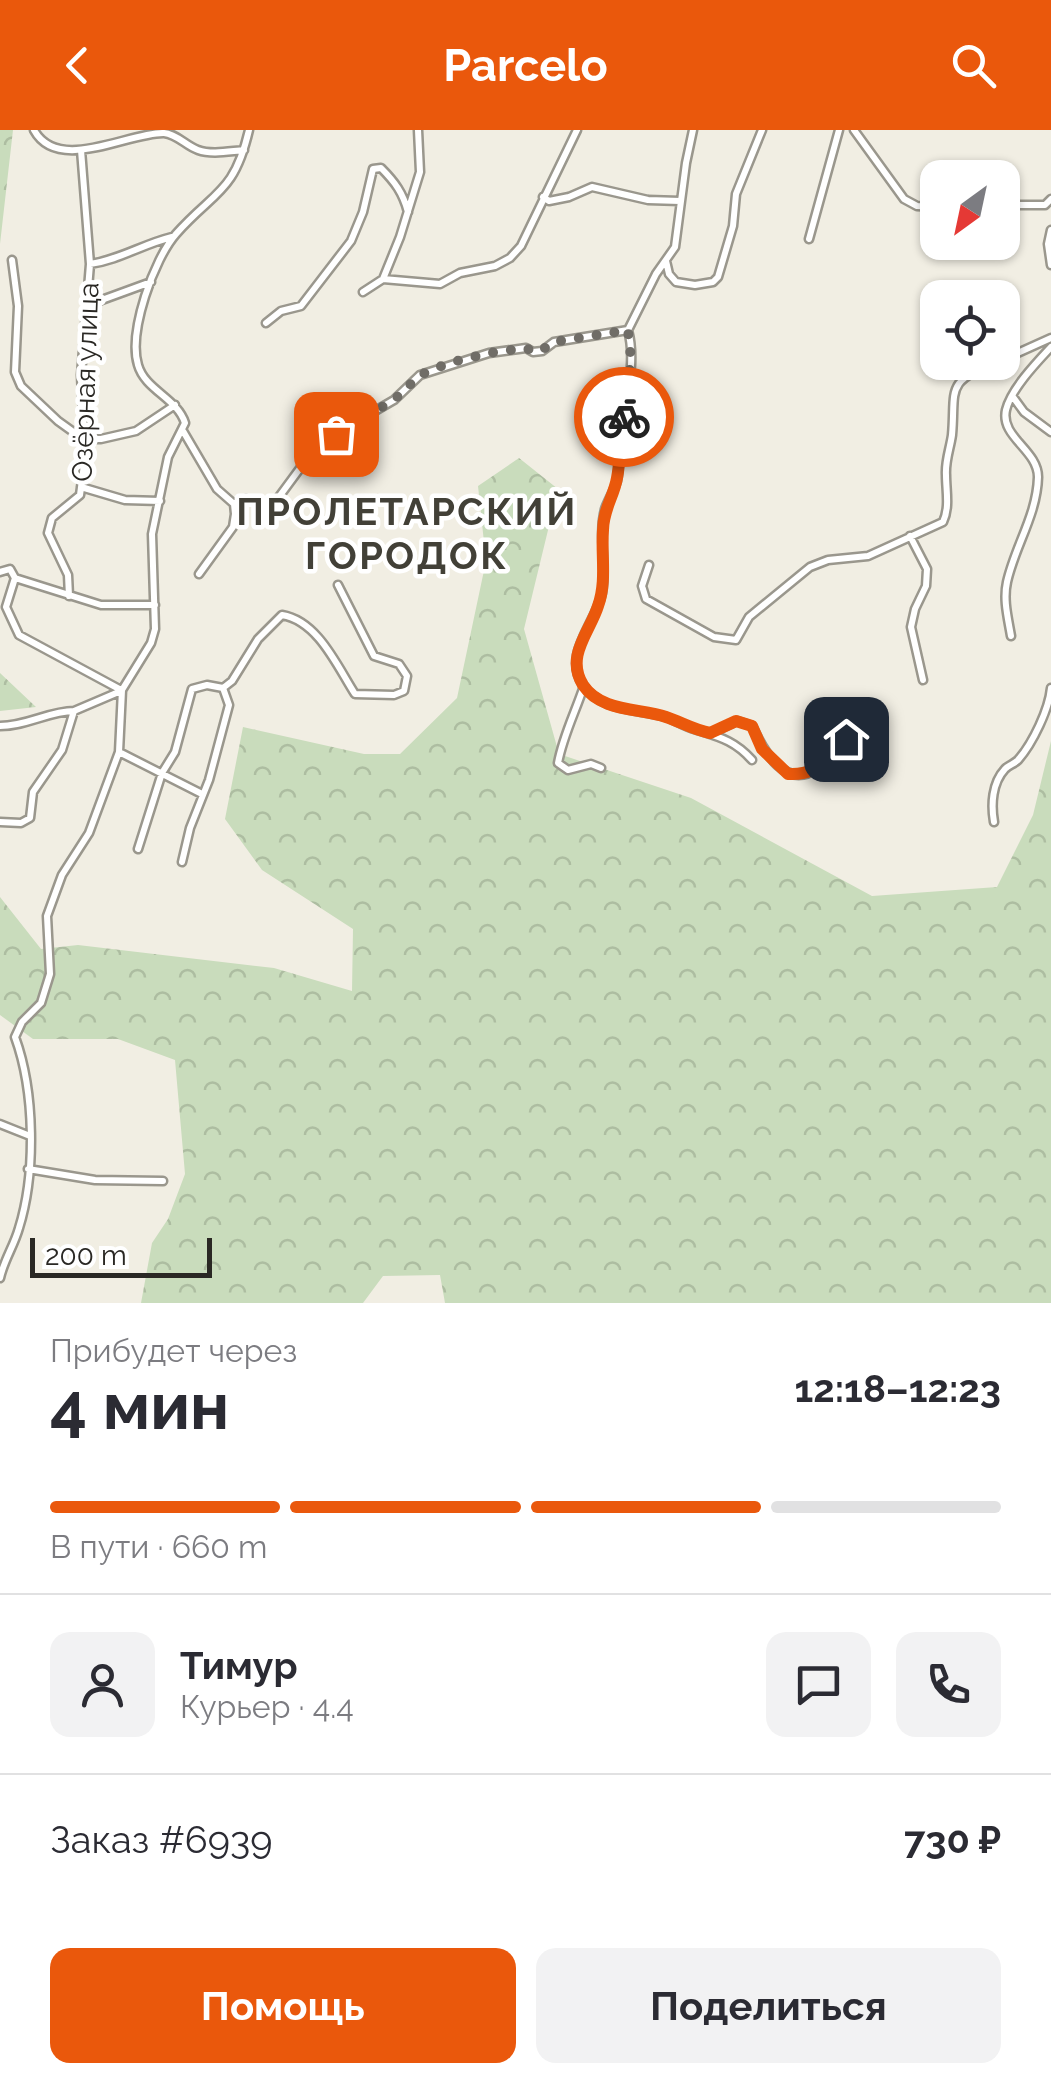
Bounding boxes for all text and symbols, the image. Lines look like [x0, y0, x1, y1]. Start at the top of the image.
icon: back [50, 38, 105, 93]
icon: search [946, 38, 1001, 93]
text: Parcelo [443, 39, 608, 92]
north arrow [920, 160, 1020, 260]
map controls [920, 160, 1020, 380]
button: locate [920, 280, 1020, 380]
street label: Озёрная улица [66, 282, 105, 482]
courier [574, 367, 674, 467]
icon: bike [597, 390, 652, 445]
pin [294, 392, 379, 477]
icon: bag [309, 407, 364, 462]
district label: ПРОЛЕТАРСКИЙ ГОРОДОК [236, 489, 578, 578]
pin [804, 697, 889, 782]
icon: home [819, 712, 874, 767]
scale bar [30, 1233, 212, 1278]
text: 200 m [45, 1239, 127, 1272]
text: Прибудет через [50, 1332, 297, 1369]
text: 12:18–12:23 [795, 1366, 1001, 1411]
text: 4 мин [50, 1368, 229, 1444]
text: В пути · 660 m [50, 1528, 267, 1565]
button: person [50, 1632, 155, 1737]
button: chat [766, 1632, 871, 1737]
button: phone [896, 1632, 1001, 1737]
text: Тимур [180, 1643, 298, 1688]
text: Курьер · 4.4 [180, 1688, 354, 1725]
text: Заказ #6939 [50, 1817, 273, 1862]
text: 730 ₽ [904, 1817, 1001, 1862]
button: Помощь [50, 1948, 516, 2063]
button: Поделиться [536, 1948, 1001, 2063]

